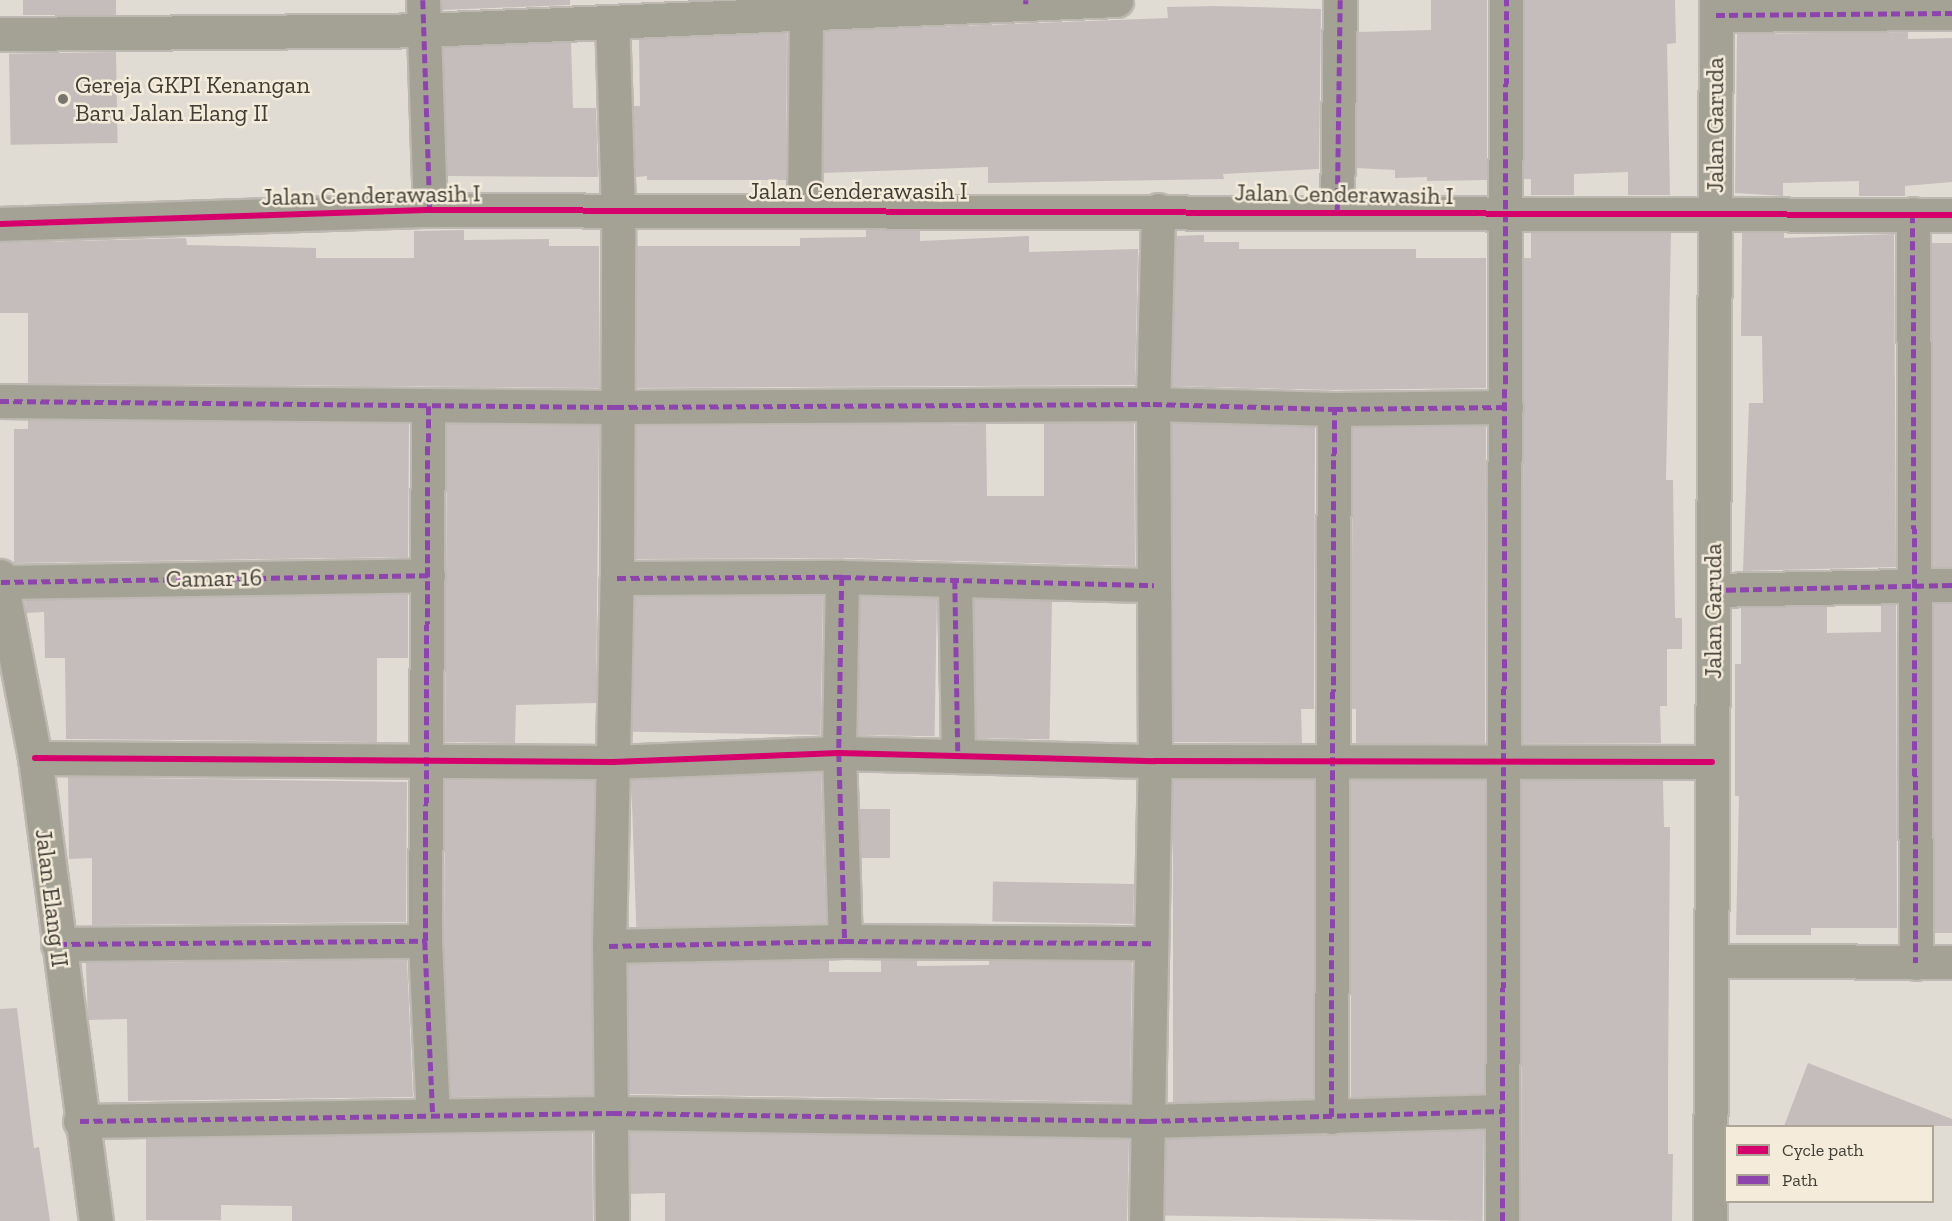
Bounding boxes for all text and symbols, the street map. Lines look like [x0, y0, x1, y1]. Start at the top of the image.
street label: Jalan Garuda [1701, 57, 1729, 193]
place label: Gereja GKPI Kenangan Baru Jalan Elang II [75, 71, 310, 127]
marker: Gereja GKPI Kenangan Baru Jalan Elang II [56, 92, 70, 106]
street label: Jalan Cenderawasih I [748, 177, 968, 205]
street label: Jalan Cenderawasih I [1234, 178, 1454, 210]
street label: Jalan Cenderawasih I [261, 179, 481, 211]
street label: Jalan Garuda [1699, 543, 1727, 679]
street label: Camar 16 [165, 563, 263, 593]
street label: Jalan Elang II [29, 827, 75, 969]
legend [1724, 1125, 1934, 1203]
text: Cycle path [1782, 1139, 1864, 1161]
text: Path [1782, 1169, 1818, 1191]

